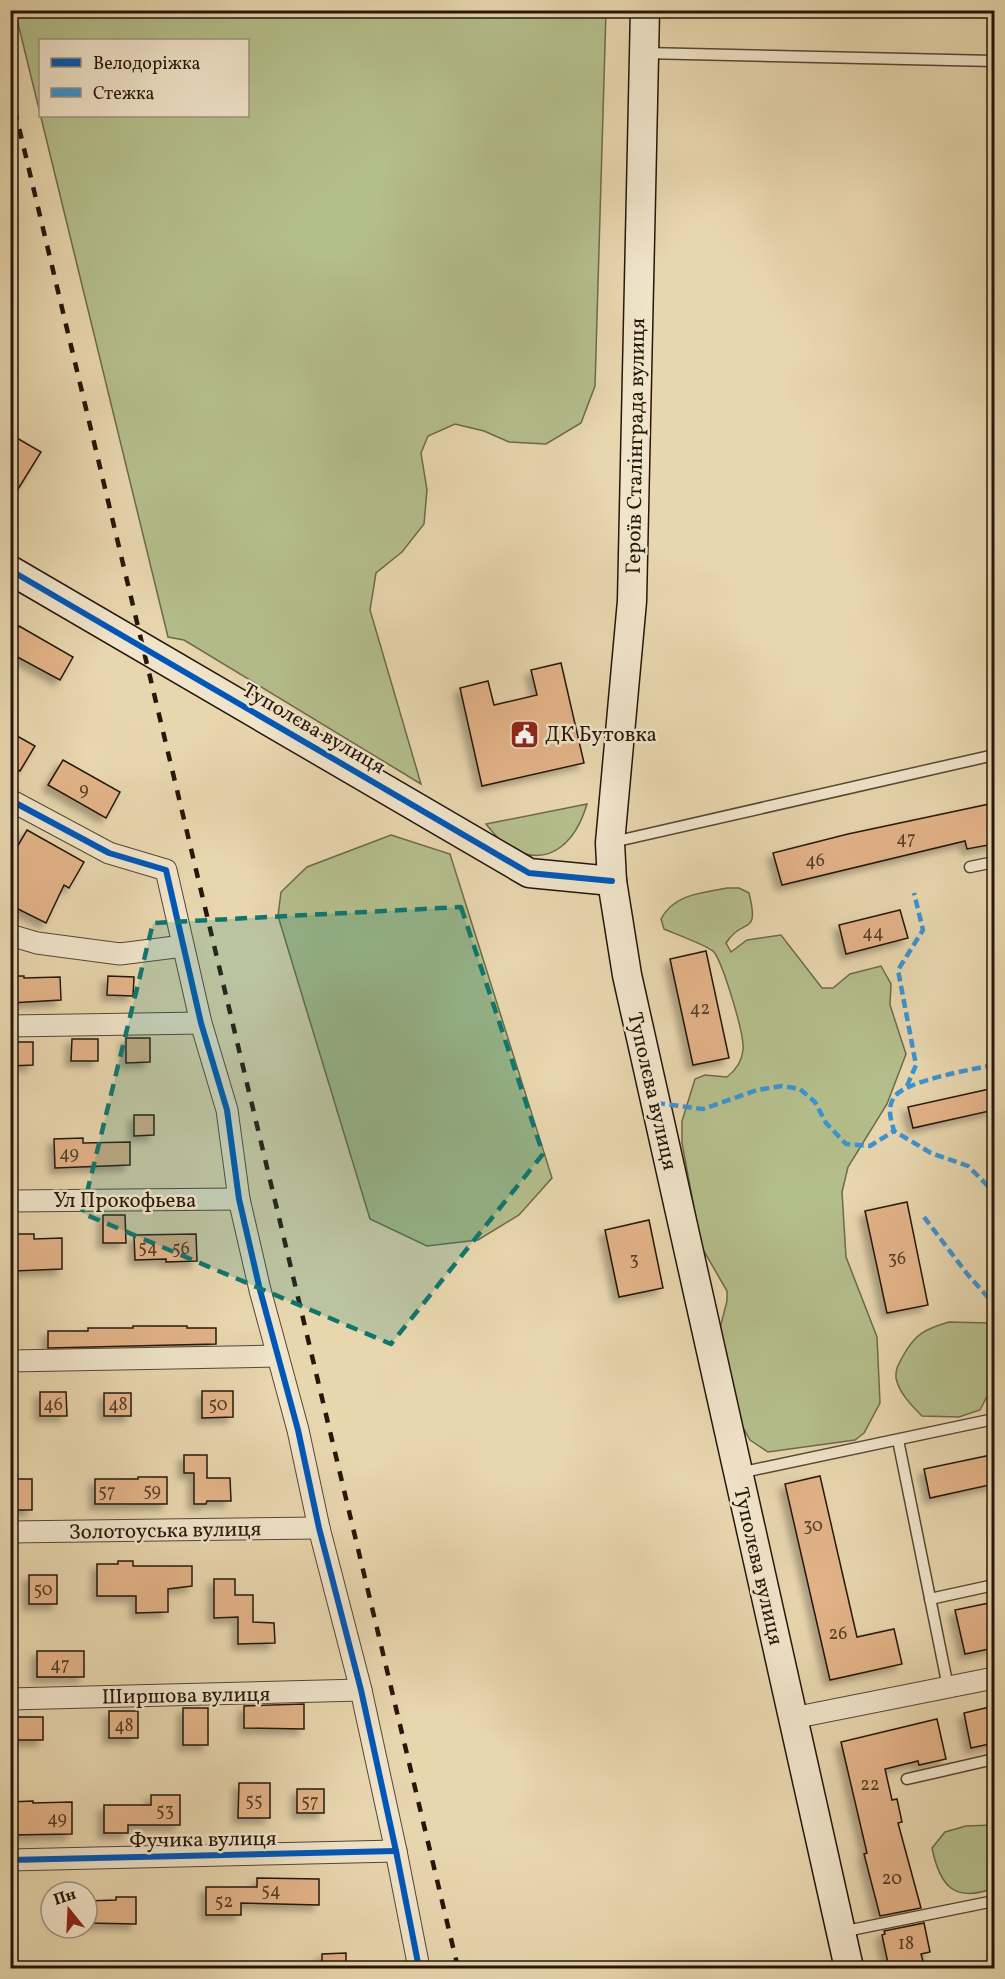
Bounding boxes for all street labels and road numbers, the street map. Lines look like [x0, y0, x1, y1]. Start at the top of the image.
street label: Героїв Сталінграда вулиця [620, 318, 653, 574]
street label: Туполєва вулиця [236, 676, 390, 782]
street label: Туполєва вулиця [619, 1010, 684, 1173]
street label: Ул Прокофьева [53, 1187, 197, 1216]
street label: Туполєва вулиця [725, 1485, 790, 1648]
street label: Золотоуська вулиця [69, 1515, 262, 1548]
street label: Ширшова вулиця [101, 1681, 271, 1712]
street label: Фучика вулиця [129, 1825, 277, 1856]

